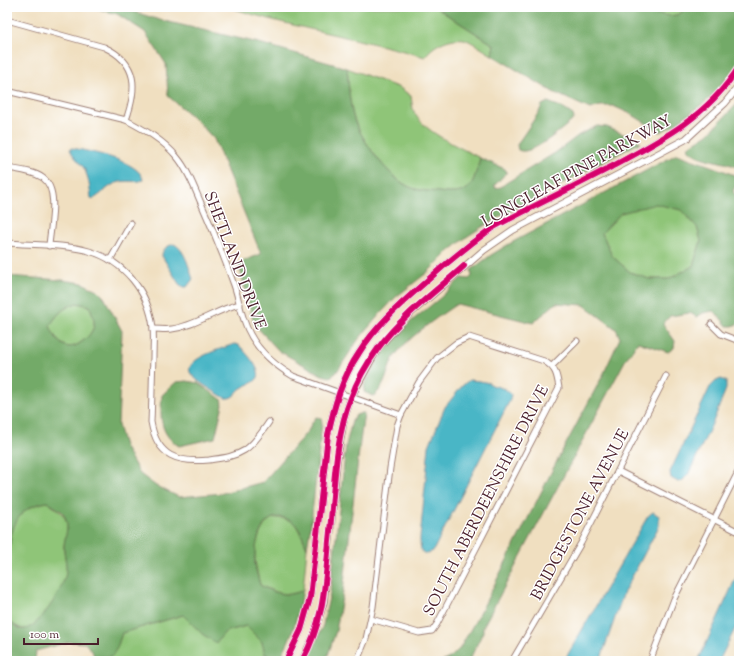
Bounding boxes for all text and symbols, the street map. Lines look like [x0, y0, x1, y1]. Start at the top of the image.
street label: LONGLEAF PINE PARKWAY [478, 110, 677, 234]
street label: SHETLAND DRIVE [197, 188, 271, 334]
street label: SOUTH ABERDEENSHIRE DRIVE [419, 381, 556, 621]
street label: BRIDGESTONE AVENUE [526, 425, 636, 605]
scale bar [24, 620, 98, 646]
text: 100 m [30, 626, 59, 644]

